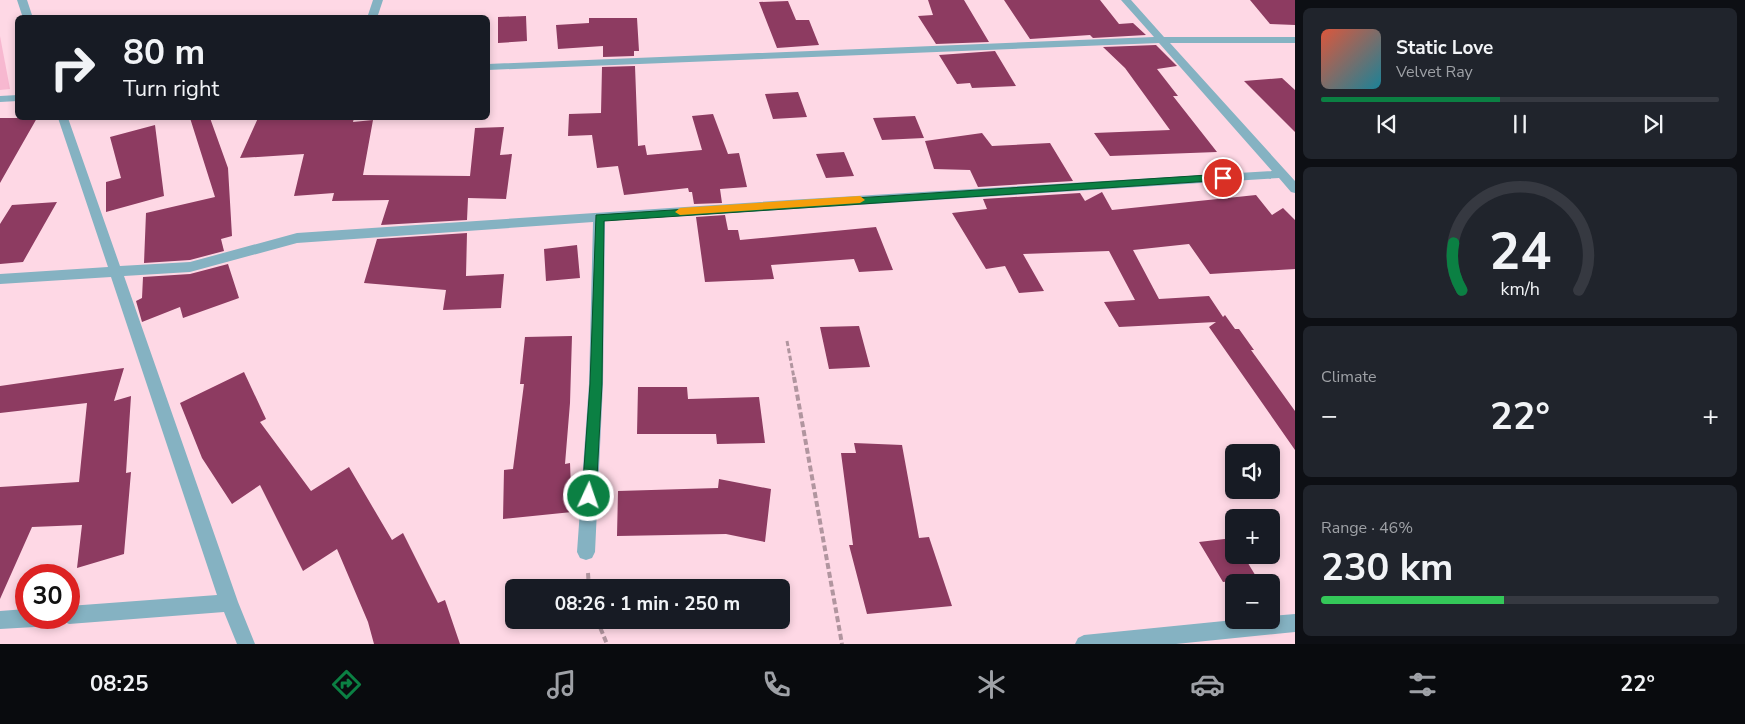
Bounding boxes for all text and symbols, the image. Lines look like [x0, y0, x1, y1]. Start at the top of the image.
text: 80 m [123, 29, 205, 76]
icon: right [40, 35, 105, 100]
text: Static Love [1396, 35, 1493, 61]
text: Velvet Ray [1396, 61, 1473, 83]
text: Turn right [123, 74, 219, 104]
icon: previous [1373, 110, 1401, 138]
icon: pause [1506, 110, 1534, 138]
icon: next [1639, 110, 1667, 138]
pin [1202, 157, 1244, 199]
icon: arrive [1209, 164, 1237, 192]
text: 24 [1489, 216, 1551, 287]
text: km/h [1500, 277, 1540, 301]
text: Climate [1321, 366, 1376, 388]
text: 22° [1490, 391, 1550, 442]
text: − [1321, 397, 1338, 435]
text: + [1702, 397, 1719, 435]
map controls [1225, 444, 1280, 629]
button: sound [1225, 444, 1280, 499]
position arrow [562, 469, 614, 521]
button: + [1225, 509, 1280, 564]
text: Range · 46% [1321, 517, 1413, 539]
text: 230 km [1321, 542, 1453, 593]
speed limit sign: 30 [15, 564, 80, 629]
button: − [1225, 574, 1280, 629]
text: 08:26 · 1 min · 250 m [555, 591, 740, 617]
icon: directions [329, 667, 364, 702]
icon: music [544, 667, 579, 702]
icon: phone [759, 667, 794, 702]
icon: climate [974, 667, 1009, 702]
icon: car [1190, 667, 1225, 702]
icon: filters [1405, 667, 1440, 702]
text: 08:25 [90, 669, 148, 699]
text: 22° [1620, 669, 1655, 699]

